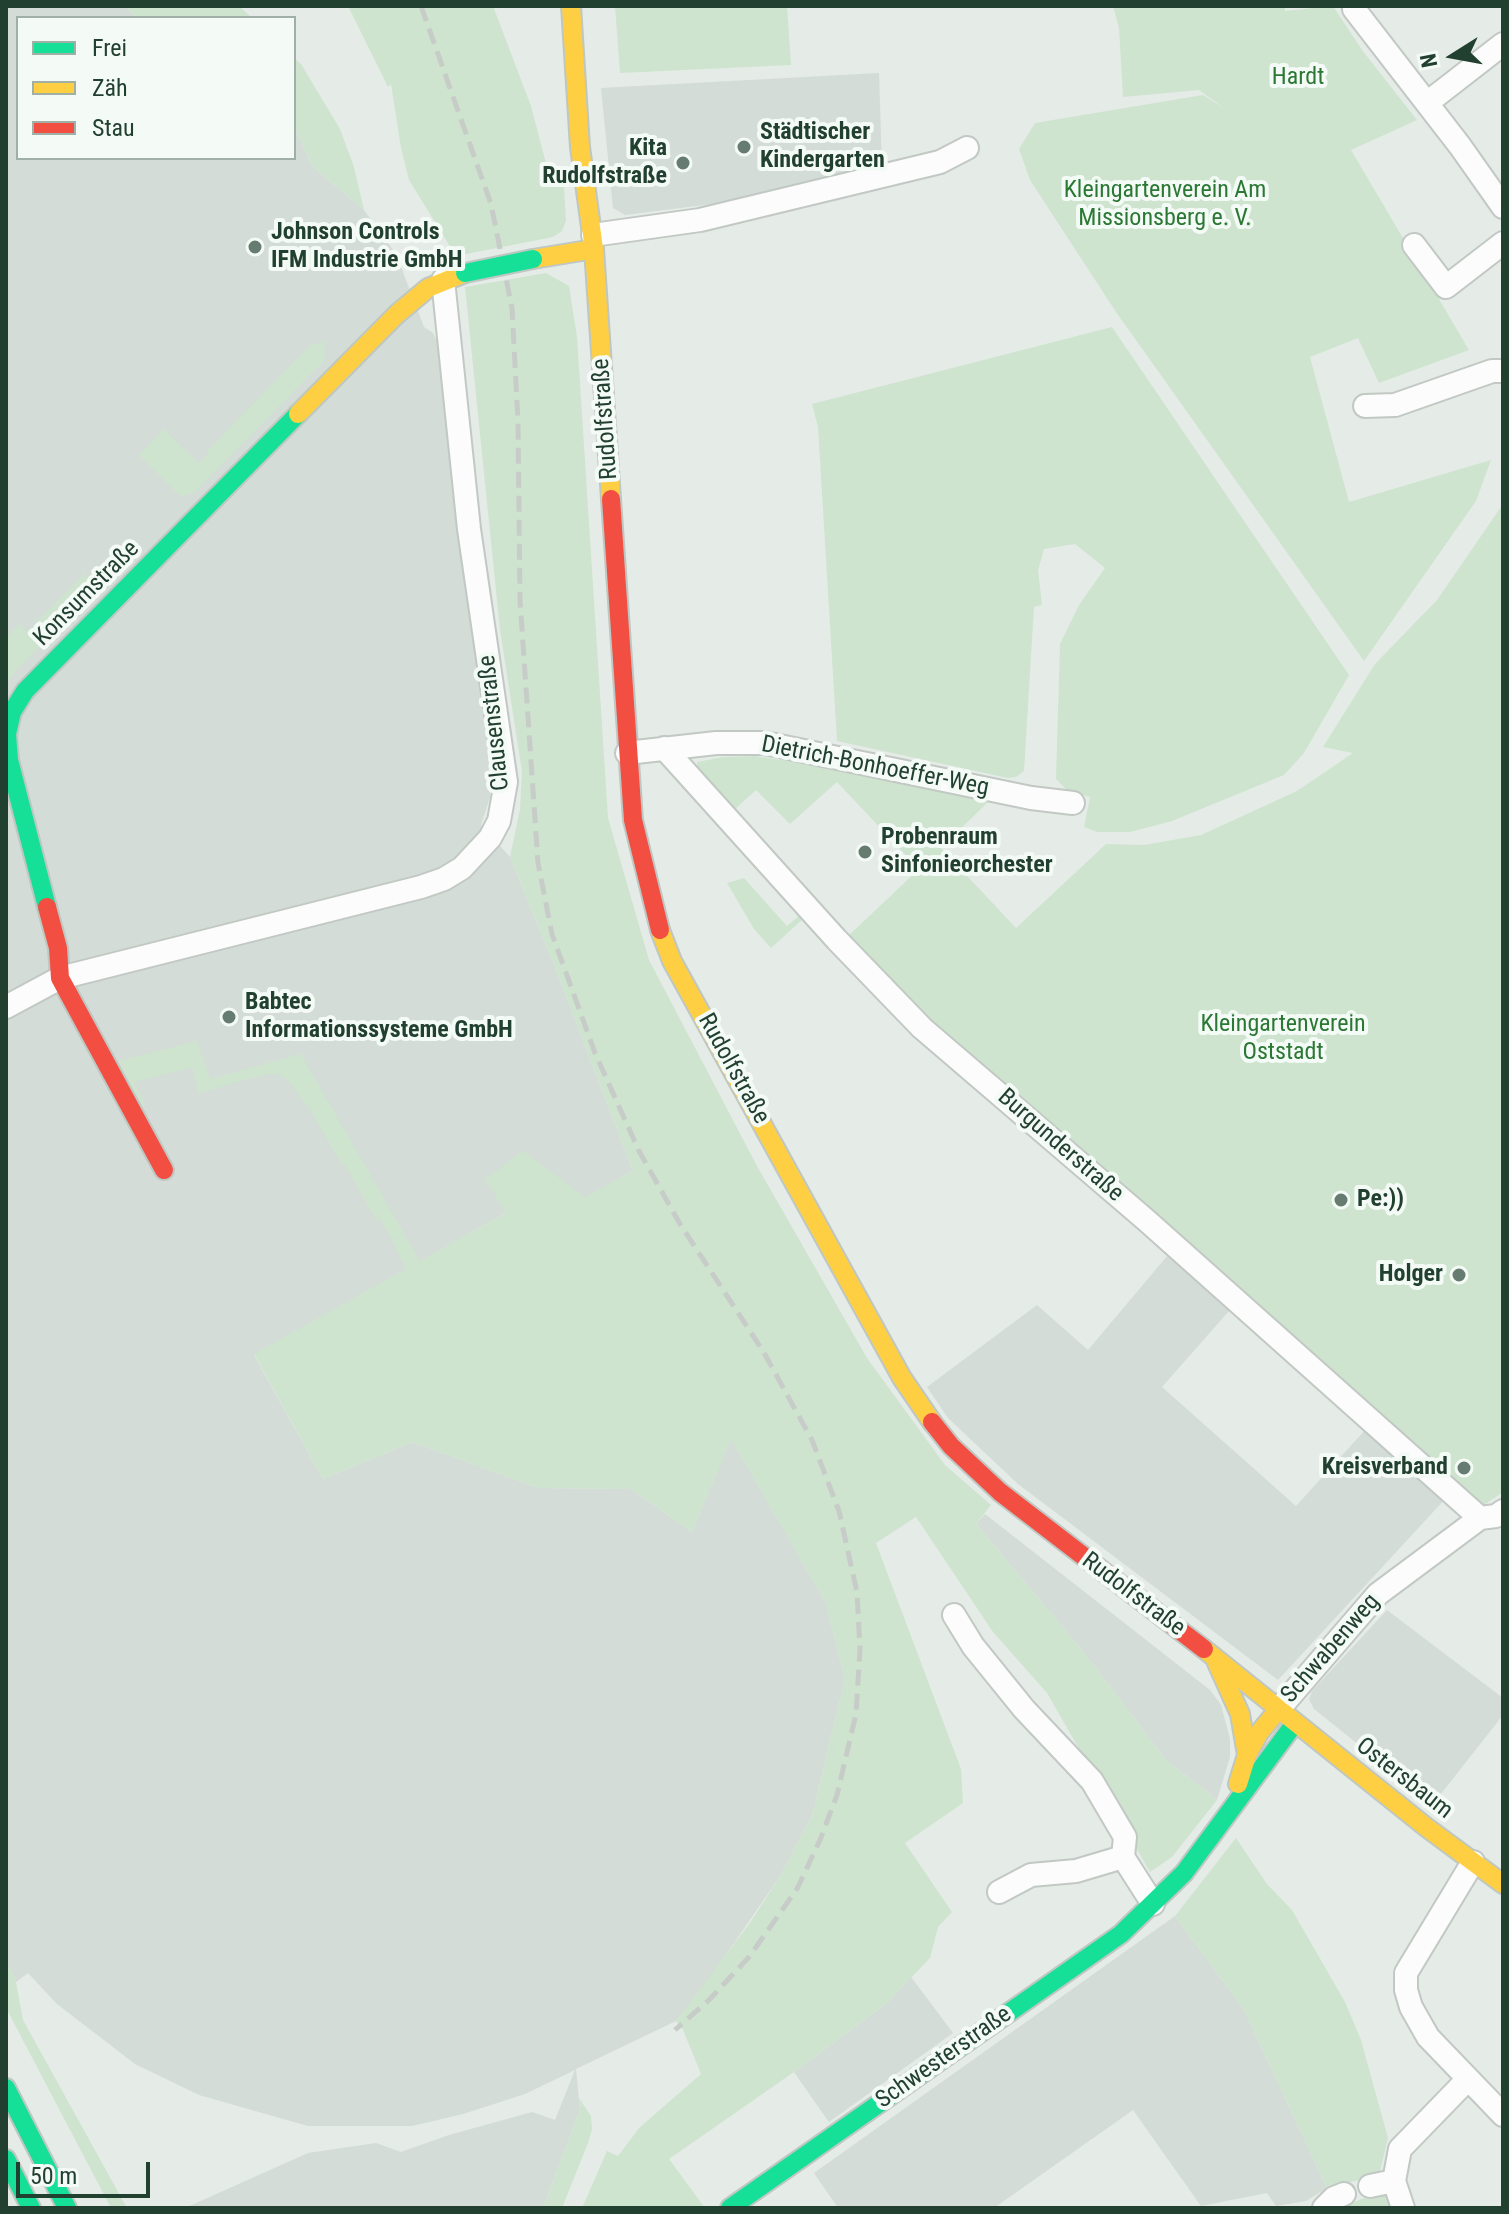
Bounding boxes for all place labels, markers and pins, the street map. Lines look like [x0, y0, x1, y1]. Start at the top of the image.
place label: Städtischer Kindergarten [760, 119, 885, 175]
place label: Kita Rudolfstraße [542, 135, 667, 191]
marker: Städtischer Kindergarten [735, 138, 753, 156]
marker: Kita Rudolfstraße [674, 154, 692, 172]
place label: Johnson Controls IFM Industrie GmbH [271, 219, 462, 275]
marker: Johnson Controls IFM Industrie GmbH [246, 238, 264, 256]
place label: Probenraum Sinfonieorchester [881, 824, 1053, 880]
marker: Probenraum Sinfonieorchester [856, 843, 874, 861]
place label: Babtec Informationssysteme GmbH [245, 989, 513, 1045]
marker: Babtec Informationssysteme GmbH [220, 1008, 238, 1026]
place label: Pe:)) [1357, 1186, 1404, 1214]
marker: Pe:)) [1332, 1191, 1350, 1209]
place label: Holger [1379, 1261, 1443, 1289]
marker: Holger [1450, 1266, 1468, 1284]
place label: Kreisverband [1322, 1454, 1448, 1482]
marker: Kreisverband [1455, 1459, 1473, 1477]

